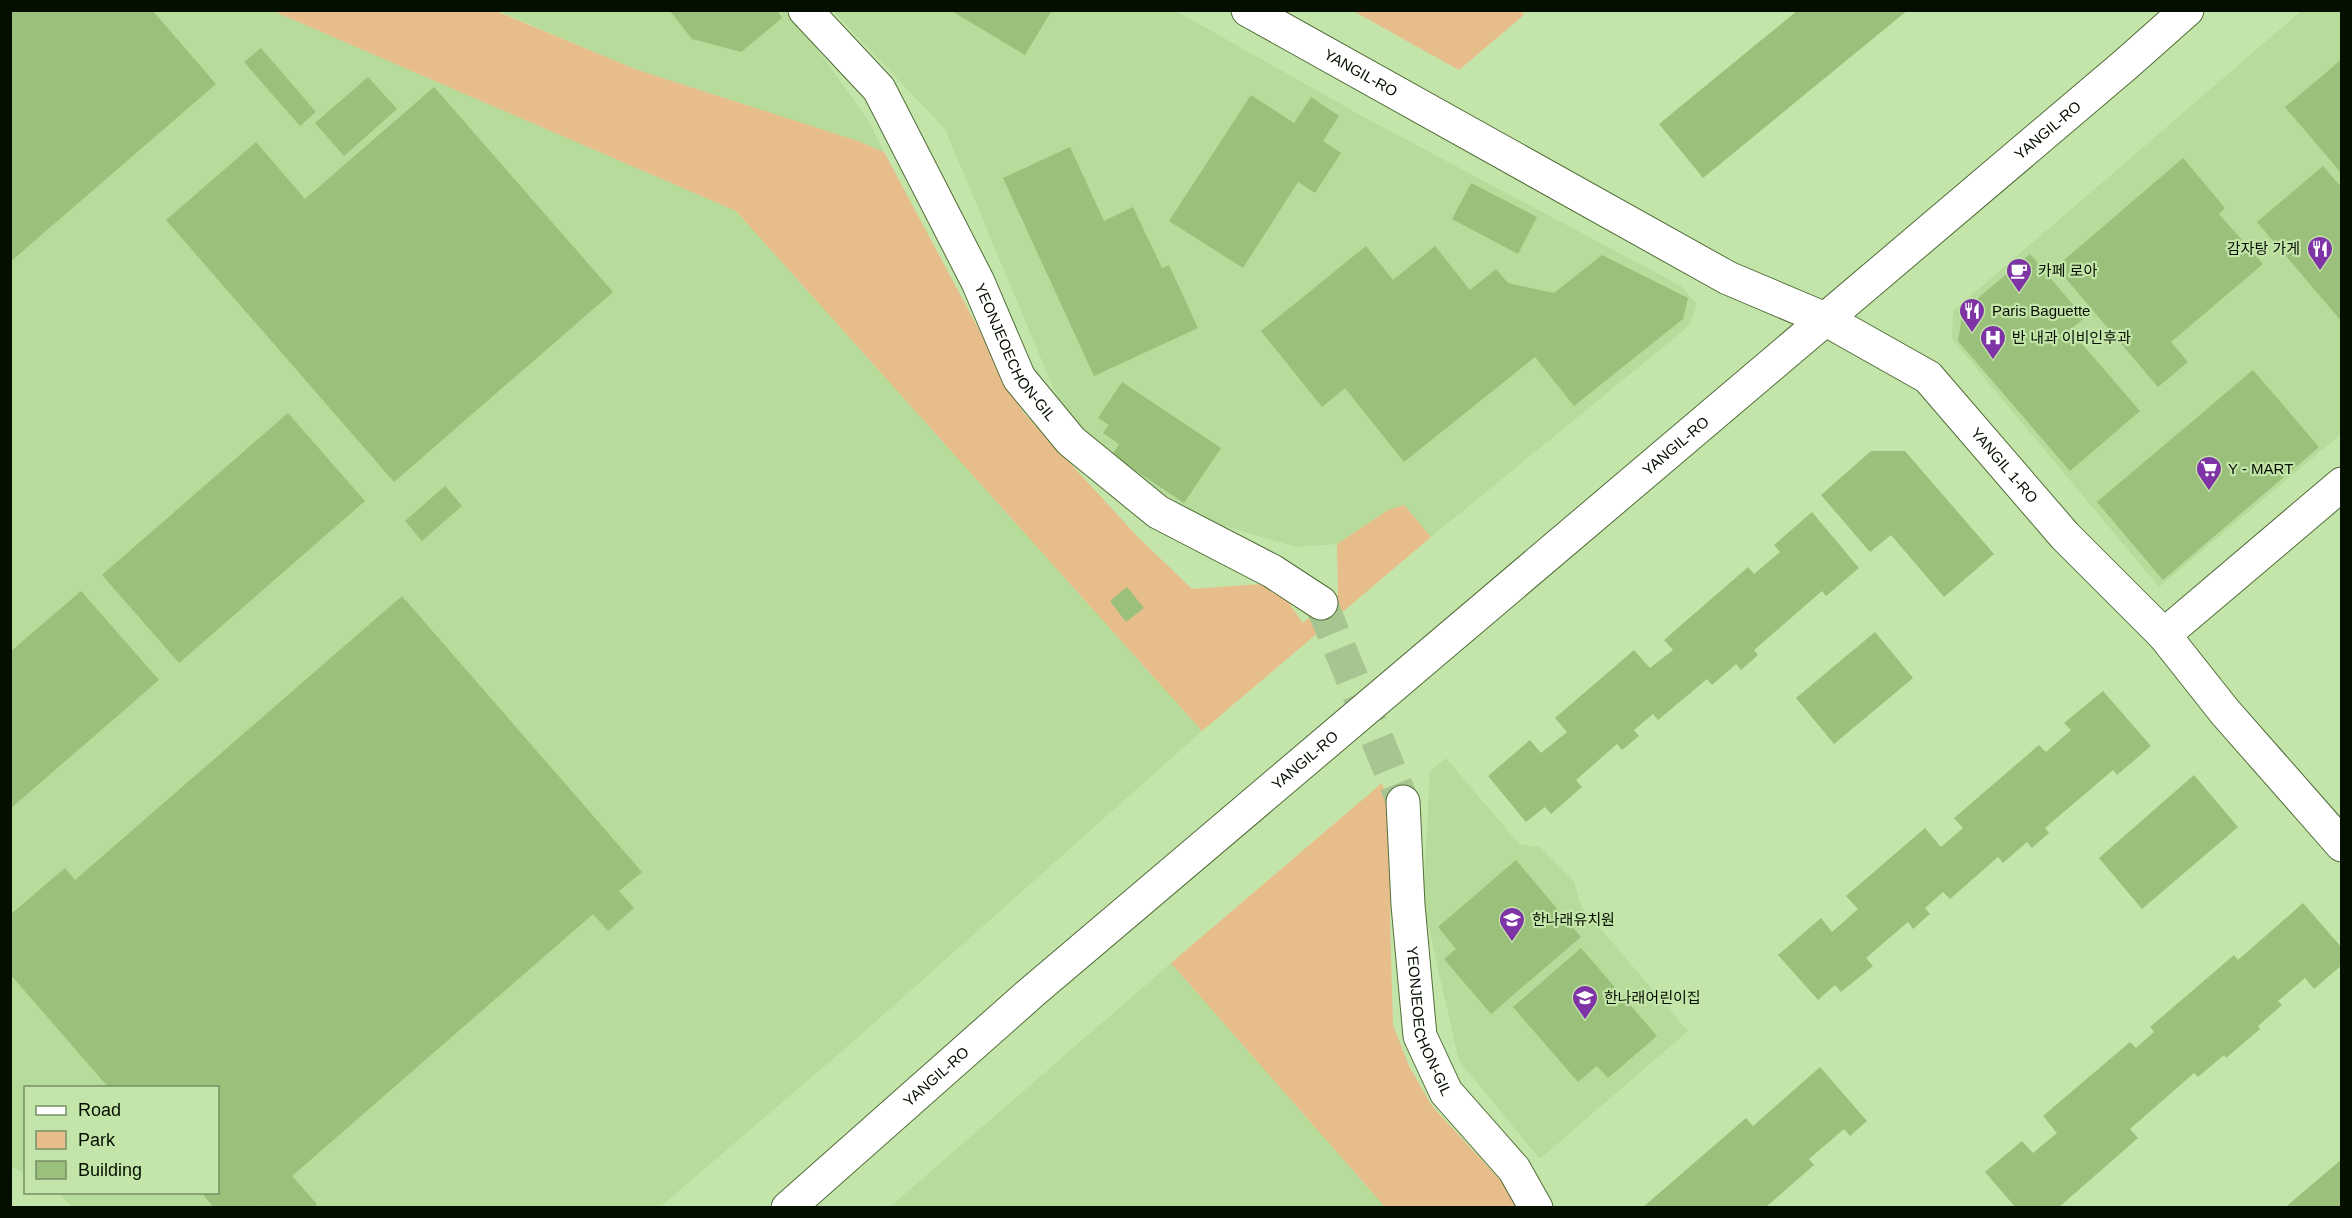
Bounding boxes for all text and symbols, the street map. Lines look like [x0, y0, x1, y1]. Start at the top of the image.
street label: YANGIL-RO [1321, 45, 1401, 100]
street label: YANGIL-RO [2011, 97, 2084, 163]
restaurant icon: 감자탕 가게 [2305, 234, 2335, 272]
place label: 감자탕 가게 [2227, 240, 2300, 257]
cafe icon: 카페 로아 [2004, 256, 2034, 294]
place label: 카페 로아 [2038, 262, 2098, 279]
street label: YEONJEOECHON-GIL [972, 281, 1060, 424]
restaurant icon: Paris Baguette [1957, 296, 1987, 334]
place label: Paris Baguette [1992, 302, 2090, 319]
hospital icon: 반 내과 이비인후과 [1978, 323, 2008, 361]
place label: 반 내과 이비인후과 [2012, 329, 2131, 346]
street label: YANGIL-RO [1639, 413, 1712, 478]
street label: YANGIL 1-RO [1968, 424, 2042, 506]
supermarket icon: Y - MART [2194, 454, 2224, 492]
place label: Y - MART [2228, 460, 2293, 477]
street label: YANGIL-RO [1268, 727, 1341, 793]
school or university icon: 한나래유치원 [1497, 905, 1527, 943]
place label: 한나래유치원 [1532, 911, 1615, 928]
street label: YEONJEOECHON-GIL [1404, 945, 1455, 1098]
school or university icon: 한나래어린이집 [1570, 983, 1600, 1021]
place label: 한나래어린이집 [1604, 989, 1701, 1006]
street label: YANGIL-RO [900, 1043, 972, 1110]
legend [24, 1086, 219, 1194]
text: Road [78, 1100, 121, 1120]
text: Park [78, 1130, 116, 1150]
text: Building [78, 1160, 142, 1180]

